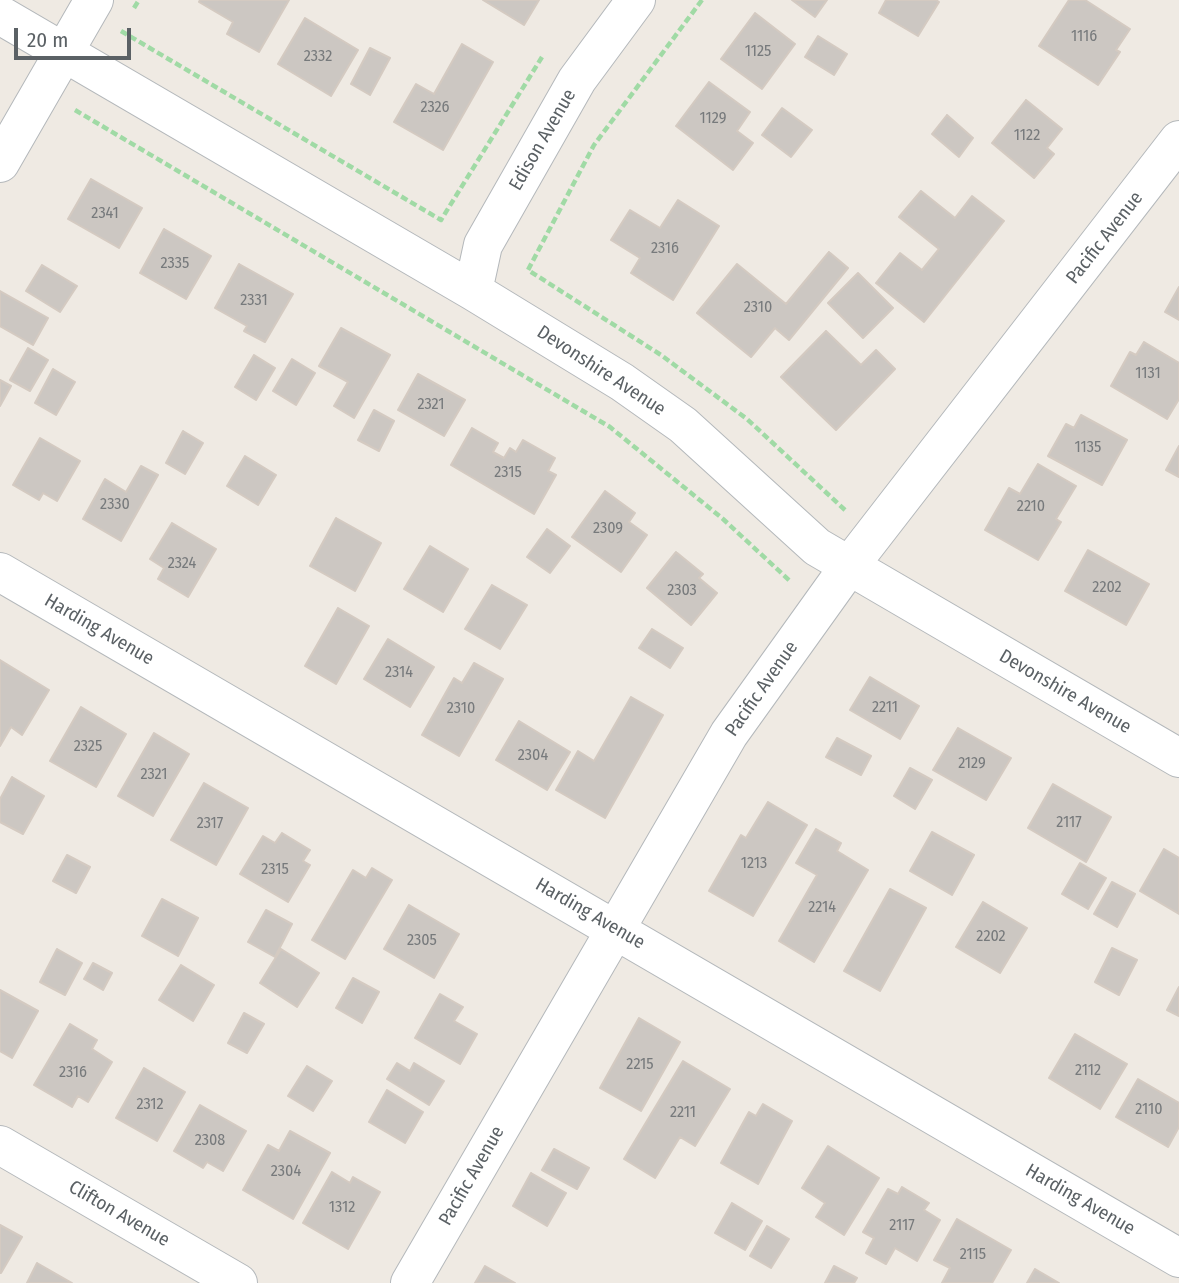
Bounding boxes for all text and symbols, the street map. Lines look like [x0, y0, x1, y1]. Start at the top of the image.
scale bar [18, 14, 135, 58]
text: 20 m [27, 27, 68, 53]
house number: 1116 [1071, 27, 1097, 47]
house number: 1125 [745, 42, 771, 62]
house number: 2332 [304, 47, 332, 67]
street label: Edison Avenue [505, 85, 581, 195]
house number: 2326 [420, 98, 450, 118]
house number: 1129 [700, 109, 726, 129]
house number: 1122 [1014, 126, 1040, 146]
street label: Pacific Avenue [1062, 187, 1148, 289]
house number: 2341 [91, 204, 119, 224]
house number: 2316 [651, 239, 679, 259]
house number: 2335 [161, 254, 189, 274]
house number: 2331 [240, 291, 268, 311]
house number: 2310 [744, 298, 772, 318]
street label: Devonshire Avenue [532, 321, 670, 421]
house number: 1131 [1135, 364, 1161, 384]
house number: 2321 [417, 395, 445, 415]
house number: 1135 [1075, 438, 1101, 458]
house number: 2315 [494, 463, 522, 483]
house number: 2330 [100, 495, 130, 515]
house number: 2210 [1017, 497, 1045, 517]
house number: 2309 [593, 519, 623, 539]
house number: 2324 [168, 554, 196, 574]
house number: 2202 [1092, 578, 1122, 598]
house number: 2303 [667, 581, 697, 601]
street label: Harding Avenue [40, 590, 158, 670]
street label: Pacific Avenue [721, 637, 803, 741]
street label: Devonshire Avenue [995, 645, 1135, 739]
house number: 2314 [385, 663, 413, 683]
house number: 2211 [872, 698, 898, 718]
house number: 2310 [447, 699, 475, 719]
house number: 2325 [74, 737, 102, 757]
house number: 2304 [518, 746, 548, 766]
house number: 2129 [958, 754, 986, 774]
house number: 2321 [140, 765, 168, 785]
house number: 2117 [1056, 813, 1082, 833]
house number: 2317 [197, 814, 223, 834]
house number: 1213 [741, 854, 767, 874]
house number: 2315 [261, 860, 289, 880]
street label: Harding Avenue [531, 874, 649, 954]
house number: 2214 [808, 898, 836, 918]
house number: 2202 [976, 927, 1006, 947]
house number: 2305 [407, 931, 437, 951]
house number: 2215 [626, 1055, 654, 1075]
house number: 2112 [1075, 1061, 1101, 1081]
house number: 2316 [59, 1063, 87, 1083]
house number: 2312 [136, 1095, 164, 1115]
house number: 2110 [1135, 1100, 1163, 1120]
house number: 2211 [670, 1103, 696, 1123]
street label: Pacific Avenue [434, 1122, 510, 1230]
house number: 2308 [195, 1131, 225, 1151]
street label: Harding Avenue [1021, 1160, 1139, 1240]
house number: 2304 [271, 1162, 301, 1182]
street label: Clifton Avenue [65, 1176, 173, 1252]
house number: 1312 [329, 1198, 355, 1218]
house number: 2117 [889, 1216, 915, 1236]
house number: 2115 [960, 1245, 986, 1265]

